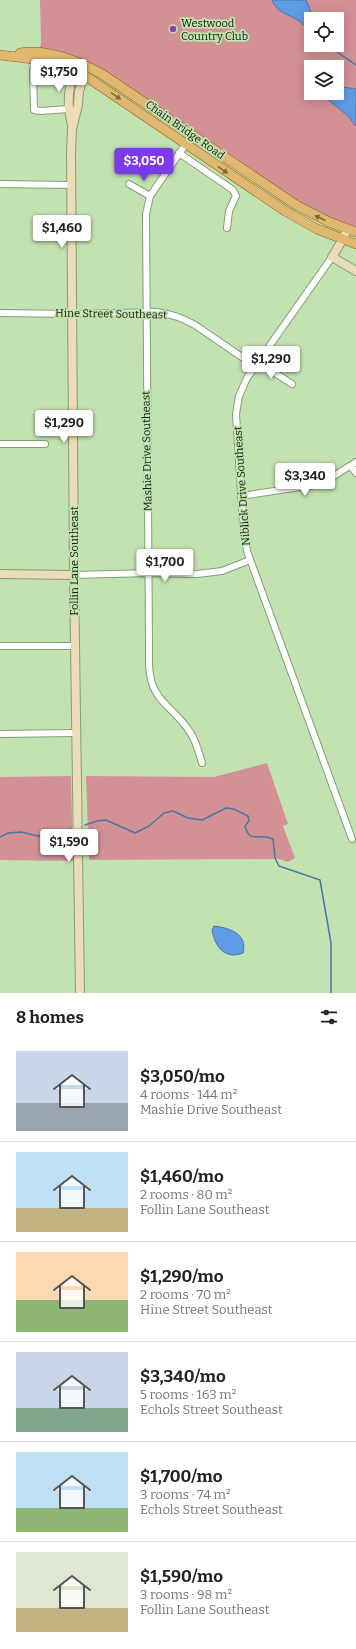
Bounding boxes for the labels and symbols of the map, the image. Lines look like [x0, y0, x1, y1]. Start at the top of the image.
place label: Westwood Country Club [181, 17, 248, 43]
marker: Westwood Country Club [168, 24, 178, 34]
pin: $1,750 [26, 59, 92, 93]
one-way arrow [111, 92, 122, 100]
street label: Chain Bridge Road [143, 98, 227, 162]
pin: $3,050 [111, 148, 177, 182]
one-way arrow [218, 166, 228, 174]
pin: $1,460 [29, 215, 95, 249]
one-way arrow [314, 215, 325, 221]
street label: Hine Street Southeast [55, 307, 167, 321]
pin: $1,290 [238, 346, 304, 380]
street label: Mashie Drive Southeast [139, 391, 155, 511]
pin: $1,290 [31, 410, 97, 444]
street label: Niblick Drive Southeast [231, 426, 253, 546]
pin: $3,340 [272, 463, 338, 497]
street label: Follin Lane Southeast [68, 506, 81, 616]
pin: $1,700 [132, 549, 198, 583]
pin: $1,590 [36, 829, 102, 863]

